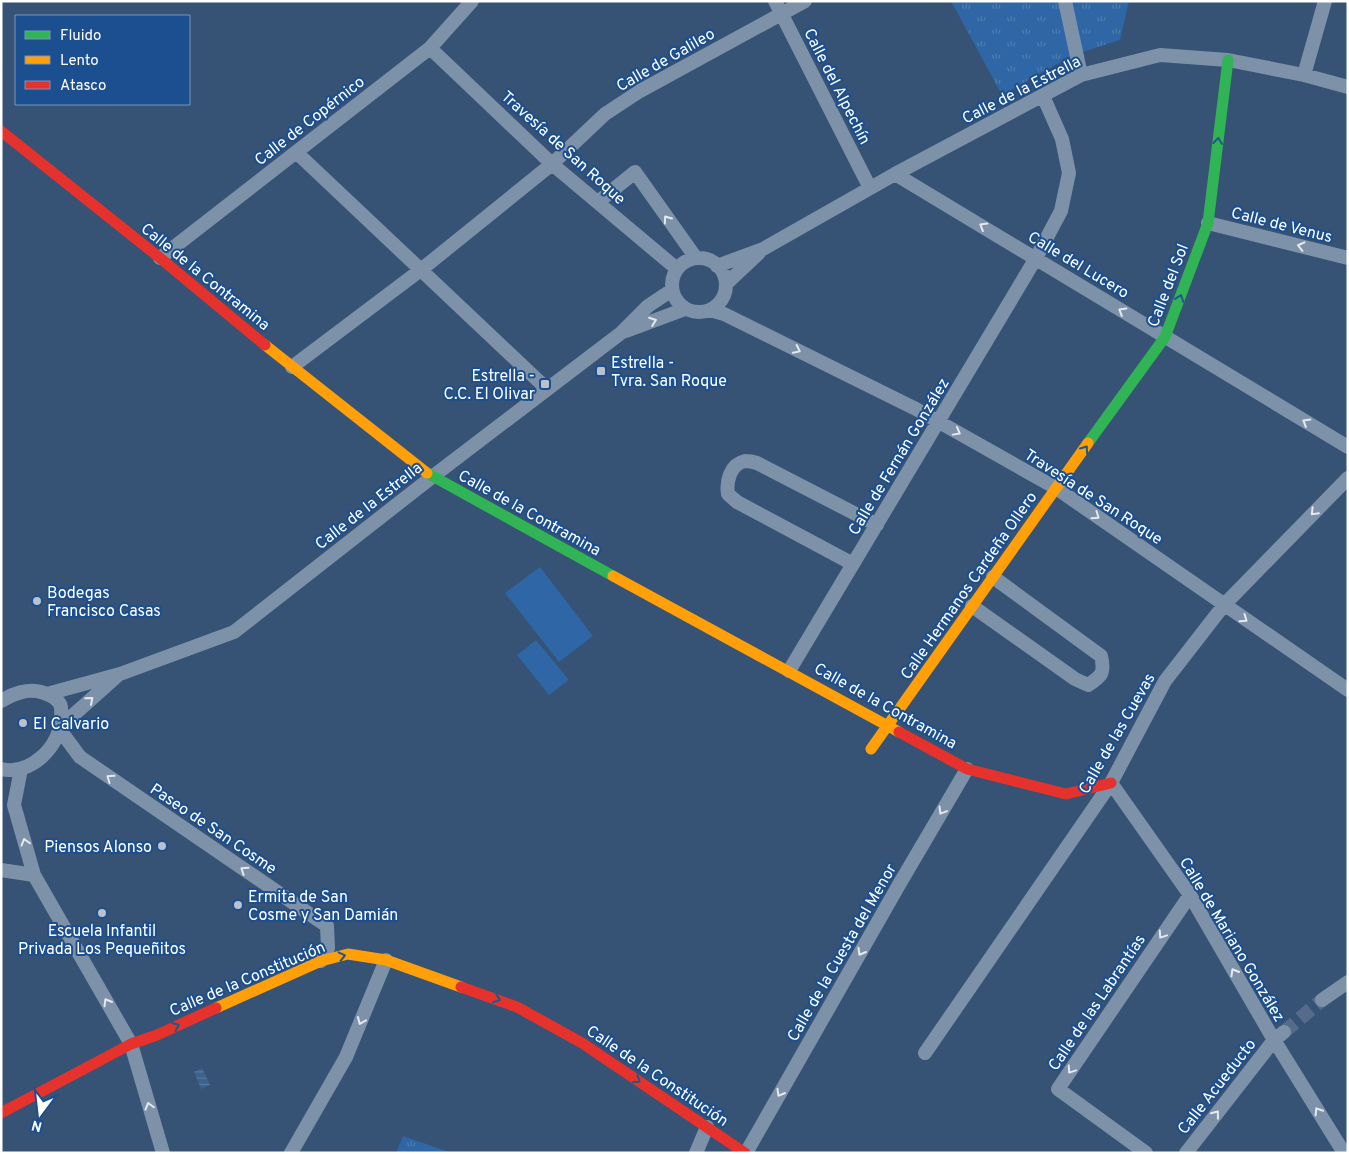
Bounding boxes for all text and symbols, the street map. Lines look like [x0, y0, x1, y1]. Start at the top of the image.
legend [15, 15, 190, 105]
street label: Calle de Galileo [613, 24, 719, 97]
street label: Calle del Alpechín [798, 25, 874, 148]
text: Fluido [60, 27, 101, 46]
text: Lento [60, 52, 99, 71]
street label: Calle de la Estrella [959, 52, 1085, 129]
street label: Calle de Copérnico [251, 72, 369, 171]
text: Atasco [60, 77, 106, 96]
street label: Travesía de San Roque [496, 87, 629, 210]
one-way arrow [1212, 136, 1223, 144]
street label: Calle de Venus [1229, 204, 1334, 248]
one-way arrow [664, 215, 673, 225]
street label: Calle de la Contramina [136, 219, 273, 336]
one-way arrow [979, 223, 988, 233]
street label: Calle del Lucero [1024, 228, 1132, 304]
street label: Calle del Sol [1144, 241, 1194, 330]
one-way arrow [1297, 242, 1305, 252]
one-way arrow [1174, 294, 1184, 302]
one-way arrow [1118, 307, 1127, 317]
one-way arrow [648, 317, 657, 327]
one-way arrow [792, 344, 801, 354]
place label: Estrella - Tvra. San Roque [611, 354, 727, 392]
marker: Estrella - Tvra. San Roque [595, 365, 607, 377]
place label: Estrella - C.C. El Olivar [444, 367, 535, 405]
street label: Calle de Fernán González [845, 375, 955, 539]
marker: Estrella - C.C. El Olivar [539, 378, 551, 390]
one-way arrow [1302, 418, 1311, 428]
one-way arrow [951, 426, 960, 436]
street label: Travesía de San Roque [1020, 445, 1166, 550]
one-way arrow [1079, 445, 1088, 455]
street label: Calle de la Estrella [312, 459, 427, 555]
street label: Calle de la Contramina [454, 466, 604, 561]
street label: Calle Hermanos Cardeña Ollero [897, 488, 1042, 684]
one-way arrow [1311, 507, 1320, 516]
one-way arrow [1090, 510, 1100, 519]
place label: Bodegas Francisco Casas [47, 584, 161, 622]
marker: Bodegas Francisco Casas [31, 595, 43, 607]
one-way arrow [1238, 613, 1248, 622]
street label: Calle de la Contramina [810, 659, 960, 754]
street label: Calle de las Cuevas [1075, 670, 1160, 798]
one-way arrow [84, 697, 93, 706]
place label: El Calvario [33, 715, 109, 735]
marker: El Calvario [17, 717, 29, 729]
one-way arrow [106, 775, 116, 784]
street label: Paseo de San Cosme [146, 780, 280, 879]
one-way arrow [939, 806, 949, 815]
one-way arrow [20, 838, 31, 846]
place label: Piensos Alonso [44, 838, 152, 858]
marker: Piensos Alonso [156, 840, 168, 852]
street label: Calle de Mariano González [1174, 854, 1288, 1026]
street label: Calle de la Cuesta del Menor [784, 861, 902, 1045]
one-way arrow [240, 867, 250, 876]
place label: Ermita de San Cosme y San Damián [248, 888, 398, 926]
marker: Ermita de San Cosme y San Damián [232, 899, 244, 911]
marker: Escuela Infantil Privada Los Pequeñitos [96, 907, 108, 919]
place label: Escuela Infantil Privada Los Pequeñitos [18, 922, 186, 960]
one-way arrow [1159, 929, 1168, 939]
street label: Calle de las Labrantías [1045, 931, 1151, 1075]
street label: Calle de la Constitución [167, 938, 329, 1022]
one-way arrow [857, 946, 867, 955]
one-way arrow [337, 951, 346, 962]
one-way arrow [1231, 968, 1241, 977]
one-way arrow [492, 993, 500, 1003]
one-way arrow [103, 998, 113, 1007]
one-way arrow [356, 1016, 367, 1025]
one-way arrow [171, 1022, 180, 1033]
street label: Calle de la Constitución [582, 1022, 732, 1132]
street label: Calle Acueducto [1174, 1035, 1261, 1139]
one-way arrow [1068, 1065, 1078, 1074]
one-way arrow [631, 1074, 641, 1083]
one-way arrow [777, 1087, 787, 1096]
north arrow [15, 1089, 65, 1139]
one-way arrow [145, 1102, 155, 1111]
one-way arrow [1315, 1108, 1324, 1117]
one-way arrow [1211, 1111, 1219, 1120]
text: N [30, 1116, 44, 1135]

